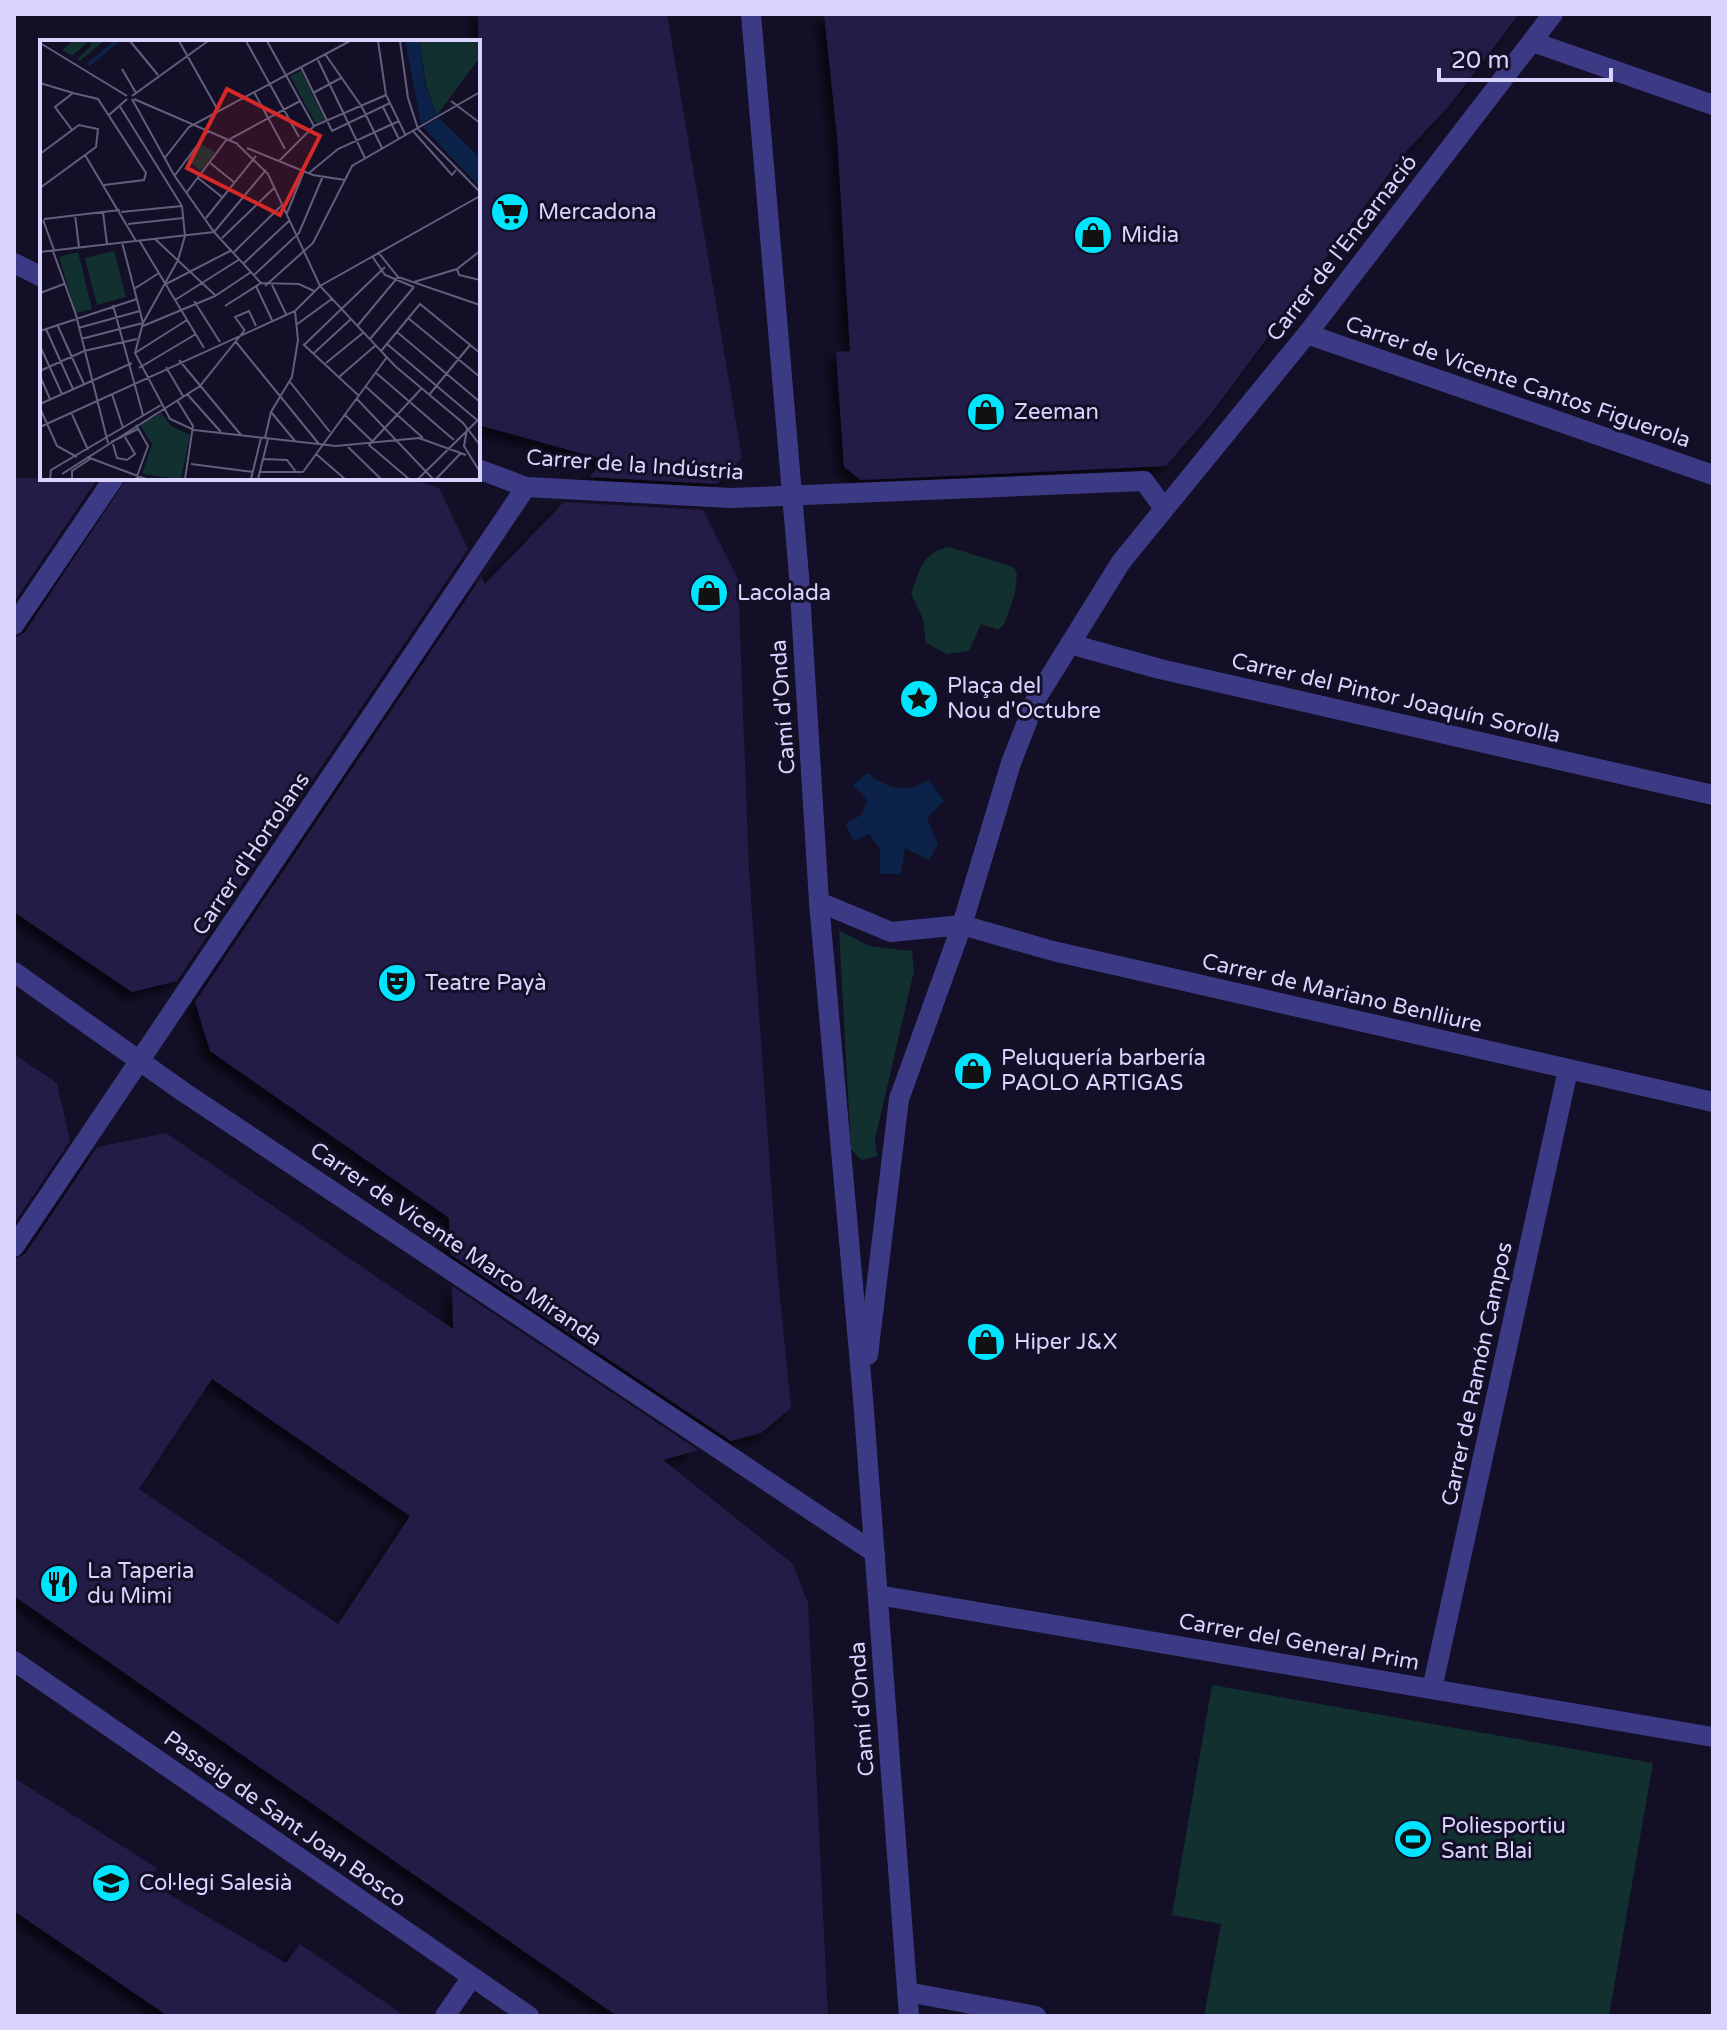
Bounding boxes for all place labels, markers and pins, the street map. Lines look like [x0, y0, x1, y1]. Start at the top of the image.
supermarket icon: Mercadona [489, 191, 531, 233]
place label: Mercadona [538, 199, 657, 225]
shop icon: Midia [1072, 214, 1114, 256]
place label: Midia [1121, 222, 1179, 248]
shop icon: Zeeman [965, 391, 1007, 433]
place label: Zeeman [1014, 399, 1099, 425]
shop icon: Lacolada [688, 572, 730, 614]
place label: Lacolada [737, 580, 831, 606]
place label: Plaça del Nou d'Octubre [947, 673, 1101, 724]
place icon: Plaça del Nou d'Octubre [898, 678, 940, 720]
theatre icon: Teatre Payà [376, 962, 418, 1004]
place label: Teatre Payà [425, 970, 547, 996]
place label: Peluquería barbería PAOLO ARTIGAS [1001, 1045, 1206, 1096]
shop icon: Peluquería barbería PAOLO ARTIGAS [952, 1050, 994, 1092]
shop icon: Hiper J&X [965, 1321, 1007, 1363]
place label: Hiper J&X [1014, 1329, 1117, 1355]
place label: La Taperia du Mimi [87, 1558, 194, 1609]
restaurant icon: La Taperia du Mimi [38, 1563, 80, 1605]
place label: Poliesportiu Sant Blai [1441, 1813, 1566, 1864]
sports icon: Poliesportiu Sant Blai [1392, 1818, 1434, 1860]
school or university icon: Col·legi Salesià [90, 1862, 132, 1904]
place label: Col·legi Salesià [139, 1870, 292, 1896]

